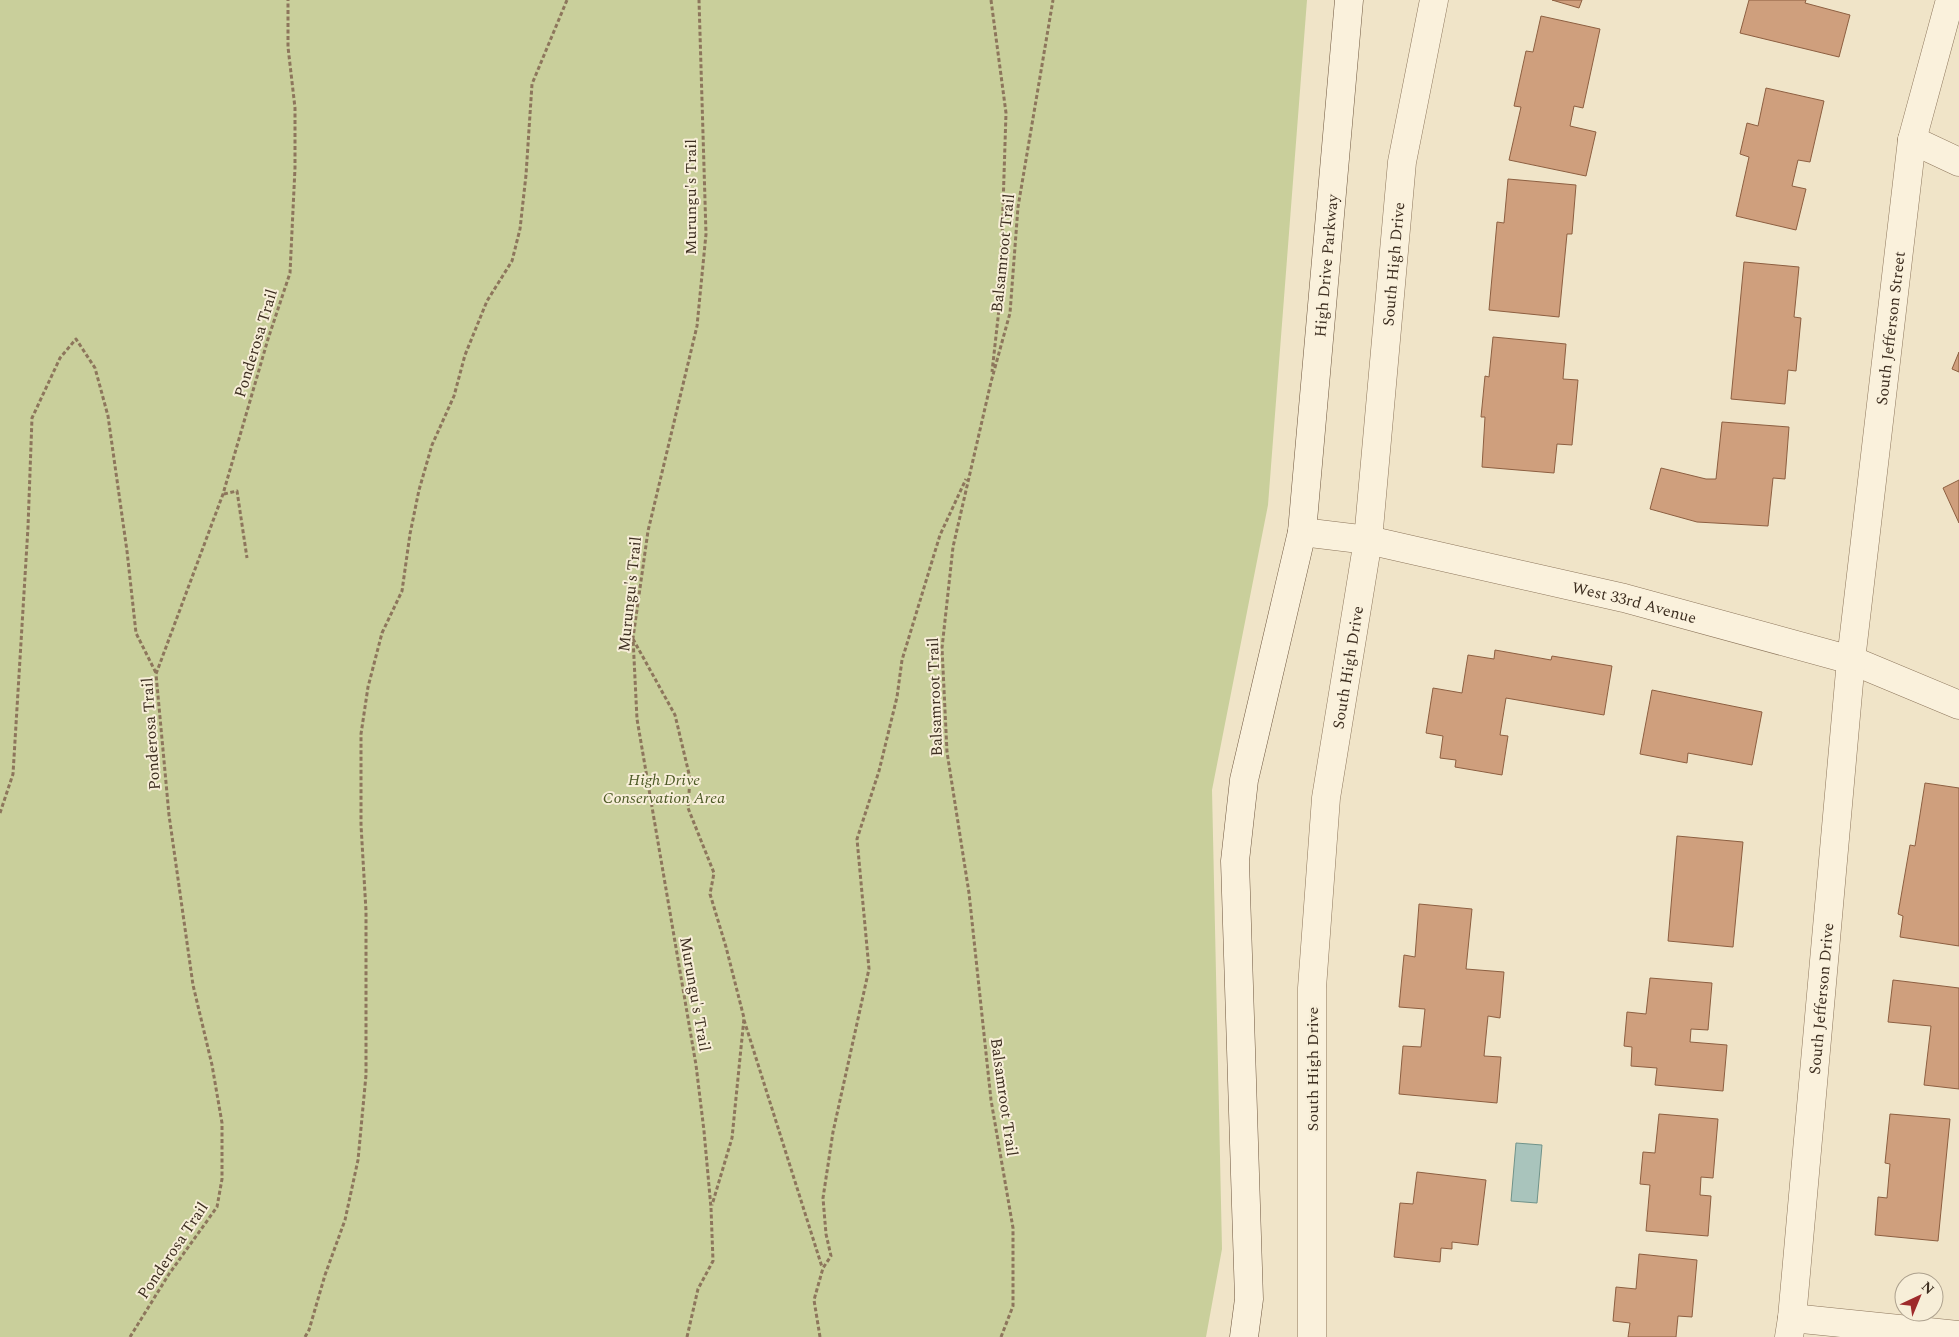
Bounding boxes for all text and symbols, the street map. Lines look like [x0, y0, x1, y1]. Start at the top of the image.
street label: Murungu's Trail [679, 139, 703, 255]
street label: High Drive Parkway [1308, 192, 1345, 338]
street label: Balsamroot Trail [985, 193, 1021, 314]
street label: South High Drive [1376, 201, 1411, 327]
street label: South Jefferson Street [1870, 250, 1912, 407]
street label: Ponderosa Trail [228, 286, 284, 401]
street label: Murungu's Trail [612, 535, 648, 653]
street label: West 33rd Avenue [1570, 576, 1699, 630]
street label: South High Drive [1326, 604, 1370, 731]
street label: Balsamroot Trail [921, 637, 949, 757]
street label: Ponderosa Trail [135, 677, 167, 791]
park label: High Drive Conservation Area [603, 768, 725, 810]
street label: South Jefferson Drive [1803, 922, 1840, 1076]
street label: Murungu's Trail [673, 935, 717, 1053]
street label: South High Drive [1301, 1007, 1325, 1131]
street label: Balsamroot Trail [984, 1036, 1024, 1158]
street label: Ponderosa Trail [131, 1197, 214, 1304]
north arrow [1894, 1272, 1944, 1322]
text: N [1916, 1276, 1939, 1300]

